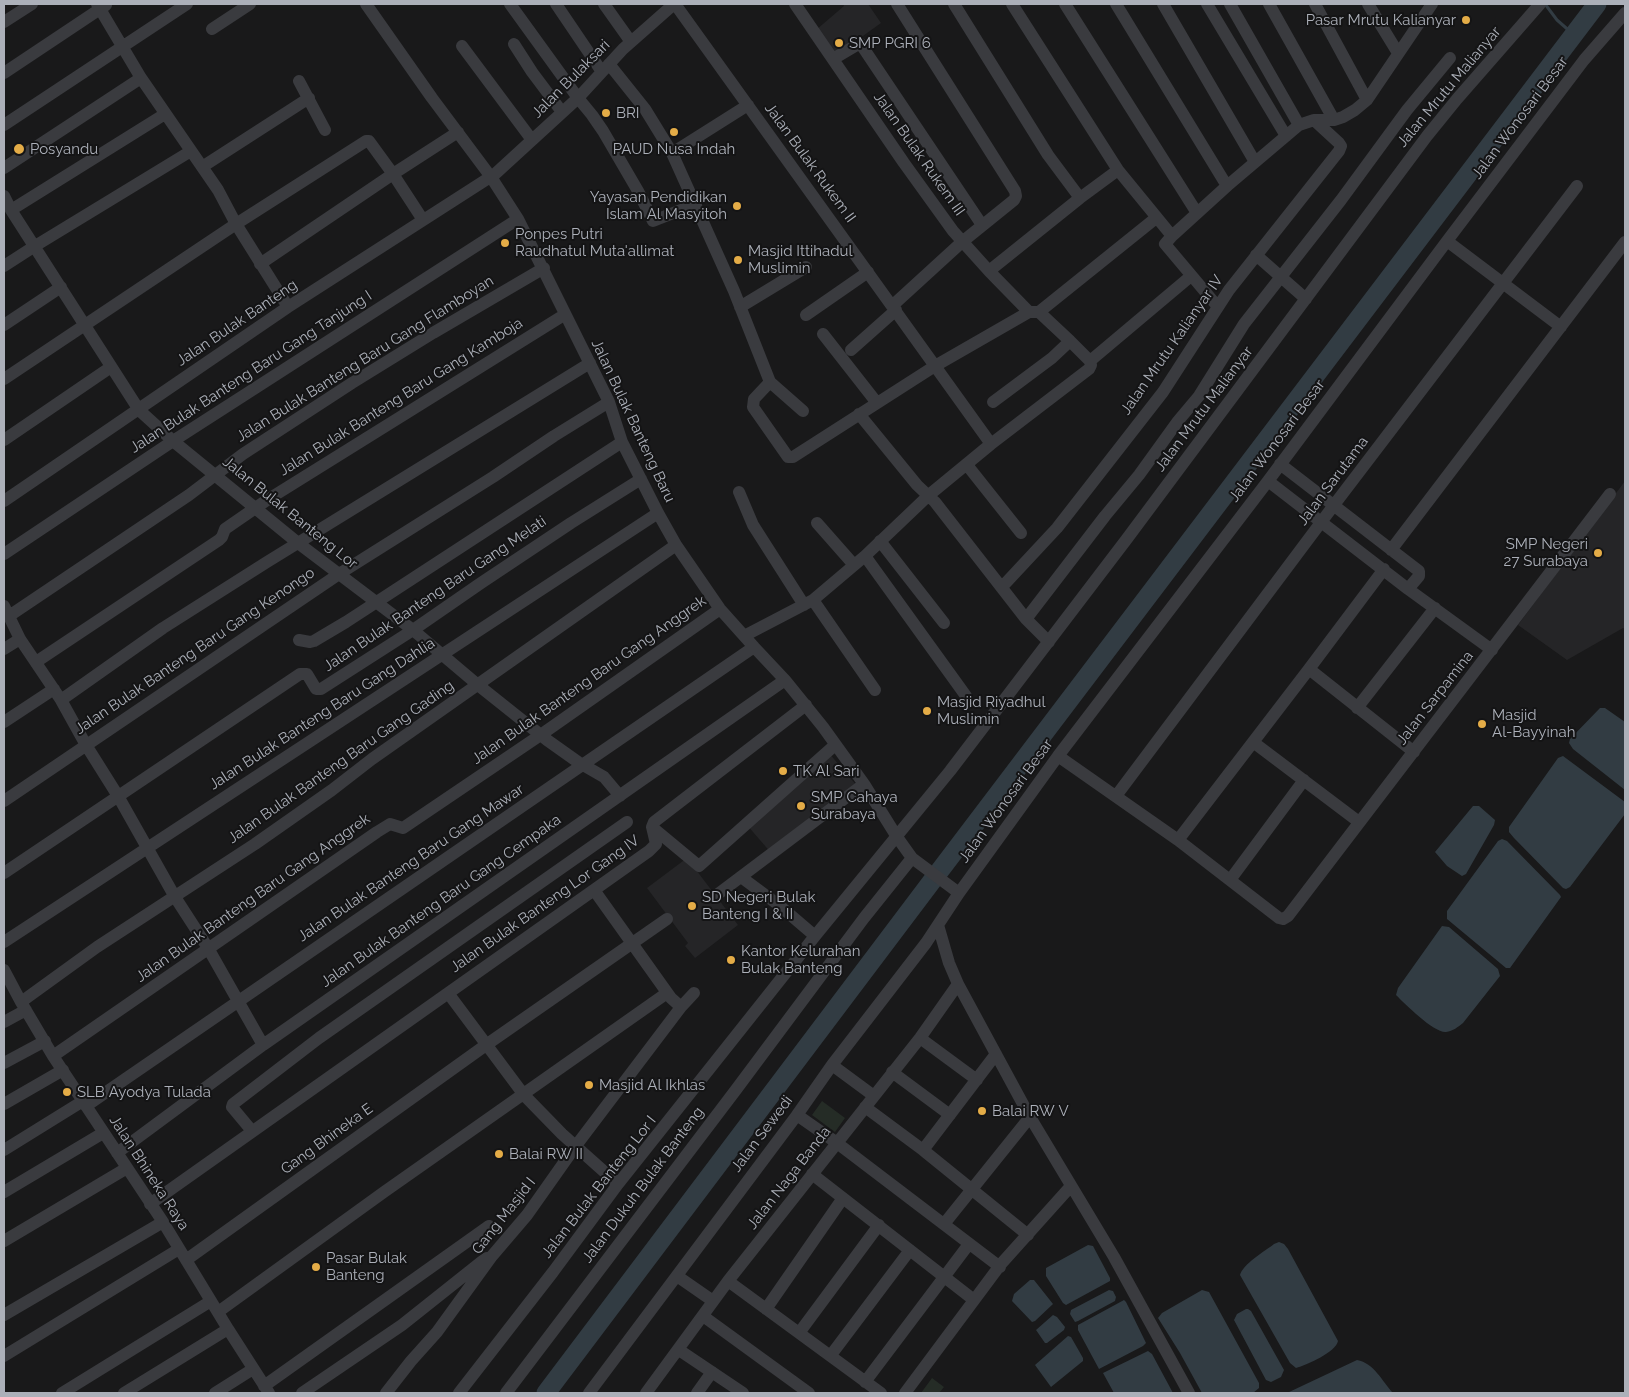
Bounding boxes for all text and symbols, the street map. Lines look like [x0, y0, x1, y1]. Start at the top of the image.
place label: Pasar Mrutu Kalianyar [1306, 11, 1456, 29]
marker: Pasar Mrutu Kalianyar [1460, 14, 1472, 26]
street label: Jalan Mrutu Malianyar [1393, 23, 1505, 151]
place label: SMP PGRI 6 [849, 34, 931, 52]
street label: Jalan Bulaksari [528, 36, 614, 122]
marker: SMP PGRI 6 [833, 37, 845, 49]
street label: Jalan Wonosari Besar [1468, 53, 1572, 183]
street label: Jalan Bulak Rukem III [870, 89, 968, 219]
street label: Jalan Bulak Rukem II [761, 100, 859, 226]
place label: BRI [616, 104, 640, 122]
marker: BRI [600, 107, 612, 119]
marker: PAUD Nusa Indah [668, 126, 680, 138]
place label: Posyandu [30, 140, 98, 158]
place label: PAUD Nusa Indah [613, 140, 735, 158]
marker: Posyandu [12, 142, 26, 156]
place label: Yayasan Pendidikan Islam Al Masyitoh [590, 188, 727, 223]
marker: Yayasan Pendidikan Islam Al Masyitoh [731, 200, 743, 212]
place label: Ponpes Putri Raudhatul Muta'allimat [515, 225, 674, 260]
marker: Ponpes Putri Raudhatul Muta'allimat [499, 237, 511, 249]
place label: Masjid Ittihadul Muslimin [748, 242, 853, 277]
marker: Masjid Ittihadul Muslimin [732, 254, 744, 266]
street label: Jalan Bulak Banteng Baru Gang Flamboyan [233, 272, 497, 446]
street label: Jalan Mrutu Kalianyar IV [1117, 272, 1227, 418]
street label: Jalan Bulak Banteng [173, 276, 301, 370]
street label: Jalan Bulak Banteng Baru Gang Tanjung I [127, 287, 375, 457]
street label: Jalan Bulak Banteng Baru Gang Kamboja [276, 314, 526, 480]
street label: Jalan Bulak Banteng Baru [587, 337, 679, 505]
street label: Jalan Mrutu Malianyar [1151, 343, 1257, 475]
street label: Jalan Wonosari Besar [1225, 376, 1329, 506]
street label: Jalan Sarutama [1294, 433, 1372, 529]
street label: Jalan Bulak Banteng Lor [219, 453, 361, 573]
street label: Jalan Bulak Banteng Baru Gang Melati [320, 513, 550, 675]
place label: SMP Negeri 27 Surabaya [1504, 535, 1588, 570]
marker: SMP Negeri 27 Surabaya [1592, 547, 1604, 559]
street label: Jalan Bulak Banteng Baru Gang Kenongo [72, 564, 318, 738]
street label: Jalan Bulak Banteng Baru Gang Anggrek [469, 592, 709, 768]
street label: Jalan Bulak Banteng Baru Gang Dahlia [206, 634, 438, 794]
street label: Jalan Sarpamina [1393, 648, 1477, 748]
street label: Jalan Bulak Banteng Baru Gang Gading [224, 677, 458, 847]
place label: Masjid Riyadhul Muslimin [937, 693, 1045, 728]
marker: Masjid Riyadhul Muslimin [921, 705, 933, 717]
place label: Masjid Al-Bayyinah [1492, 706, 1575, 741]
marker: Masjid Al-Bayyinah [1476, 718, 1488, 730]
street label: Jalan Wonosari Besar [955, 736, 1057, 866]
place label: TK Al Sari [793, 762, 859, 780]
marker: TK Al Sari [777, 765, 789, 777]
street label: Jalan Bulak Banteng Baru Gang Mawar [295, 780, 527, 946]
place label: SMP Cahaya Surabaya [811, 788, 898, 823]
marker: SMP Cahaya Surabaya [795, 800, 807, 812]
street label: Jalan Bulak Banteng Baru Gang Anggrek [133, 810, 373, 986]
street label: Jalan Bulak Banteng Baru Gang Cempaka [318, 811, 564, 991]
street label: Jalan Bulak Banteng Lor Gang IV [447, 832, 643, 976]
place label: SD Negeri Bulak Banteng I & II [702, 888, 815, 923]
marker: SD Negeri Bulak Banteng I & II [686, 900, 698, 912]
place label: Kantor Kelurahan Bulak Banteng [741, 942, 860, 977]
marker: Kantor Kelurahan Bulak Banteng [725, 954, 737, 966]
place label: Masjid Al Ikhlas [599, 1076, 705, 1094]
marker: Masjid Al Ikhlas [583, 1079, 595, 1091]
place label: SLB Ayodya Tulada [77, 1083, 211, 1101]
marker: SLB Ayodya Tulada [61, 1086, 73, 1098]
street label: Jalan Sewedi [727, 1092, 797, 1176]
street label: Gang Bhineka E [277, 1100, 377, 1178]
place label: Balai RW V [992, 1102, 1069, 1120]
street label: Jalan Dukuh Bulak Banteng [578, 1103, 708, 1267]
marker: Balai RW V [976, 1105, 988, 1117]
street label: Jalan Bhineka Raya [105, 1112, 193, 1234]
street label: Jalan Bulak Banteng Lor I [538, 1112, 660, 1262]
street label: Jalan Naga Banda [743, 1123, 835, 1233]
place label: Balai RW II [509, 1145, 583, 1163]
marker: Balai RW II [493, 1148, 505, 1160]
street label: Gang Masjid I [468, 1174, 540, 1258]
place label: Pasar Bulak Banteng [326, 1249, 407, 1284]
marker: Pasar Bulak Banteng [310, 1261, 322, 1273]

